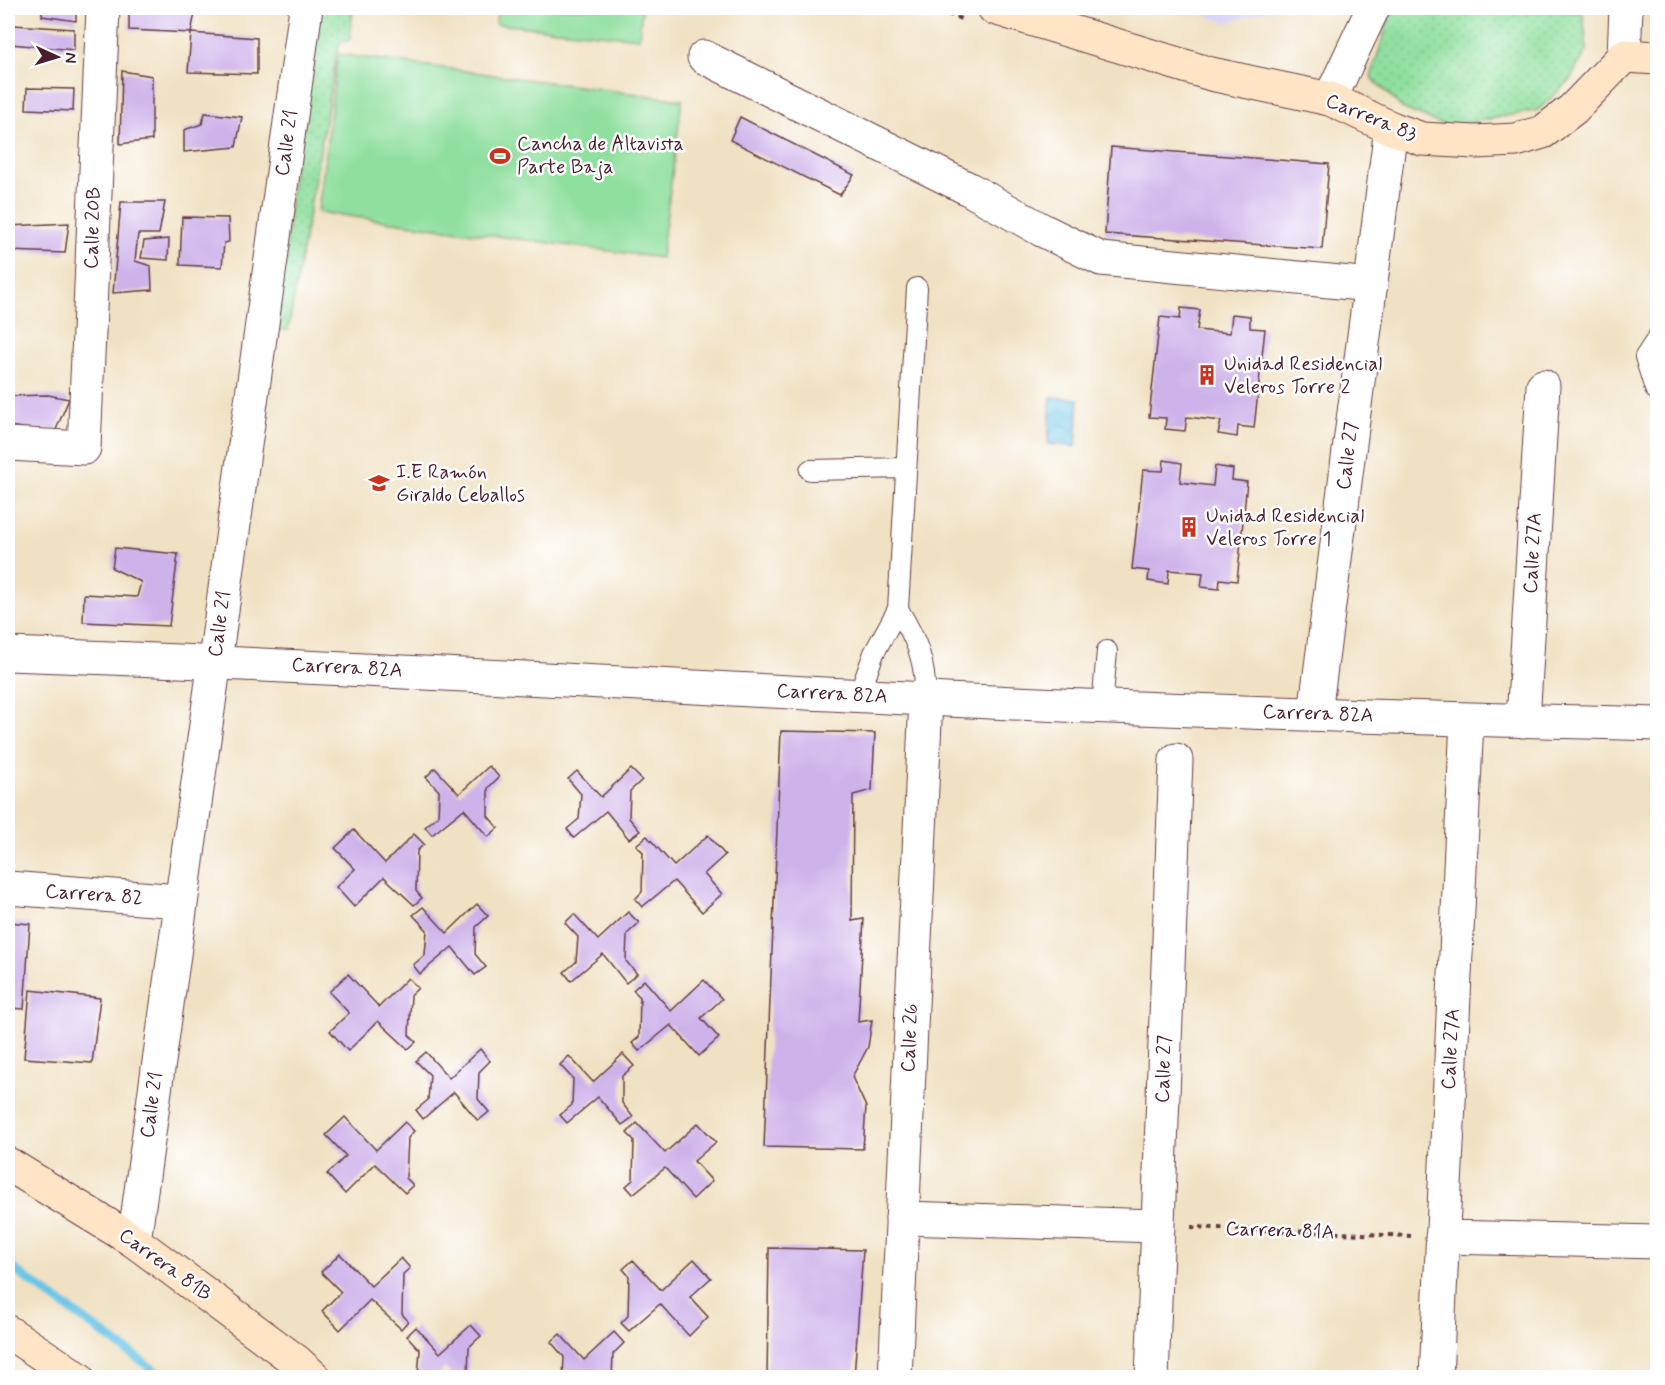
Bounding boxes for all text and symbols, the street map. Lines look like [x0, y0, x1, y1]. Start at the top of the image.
north arrow [27, 27, 87, 87]
text: N [60, 52, 81, 64]
street label: Carrera 83 [1321, 87, 1421, 149]
street label: Calle 21 [269, 108, 305, 178]
place label: Cancha de Altavista Parte Baja [517, 131, 684, 181]
sports icon: Cancha de Altavista Parte Baja [488, 144, 512, 168]
street label: Calle 20B [78, 186, 108, 270]
place label: Unidad Residencial Veleros Torre 2 [1224, 351, 1382, 401]
building icon: Unidad Residencial Veleros Torre 2 [1195, 363, 1219, 387]
street label: Calle 27 [1330, 420, 1366, 492]
place label: I.E Ramón Giraldo Ceballos [396, 459, 525, 509]
school or university icon: I.E Ramón Giraldo Ceballos [367, 471, 391, 495]
place label: Unidad Residencial Veleros Torre 1 [1206, 503, 1364, 553]
street label: Calle 27A [1517, 512, 1549, 594]
building icon: Unidad Residencial Veleros Torre 1 [1177, 515, 1201, 539]
street label: Calle 21 [202, 589, 238, 659]
street label: Carrera 82A [291, 652, 403, 684]
street label: Carrera 82A [776, 678, 888, 710]
street label: Carrera 82A [1262, 699, 1374, 729]
street label: Carrera 82 [44, 878, 144, 912]
street label: Calle 26 [895, 1003, 925, 1073]
street label: Calle 27A [1435, 1008, 1467, 1090]
street label: Calle 27 [1149, 1034, 1179, 1104]
street label: Calle 21 [134, 1070, 170, 1140]
street label: Carrera 81A [1225, 1216, 1335, 1246]
street label: Carrera 81B [113, 1222, 217, 1308]

